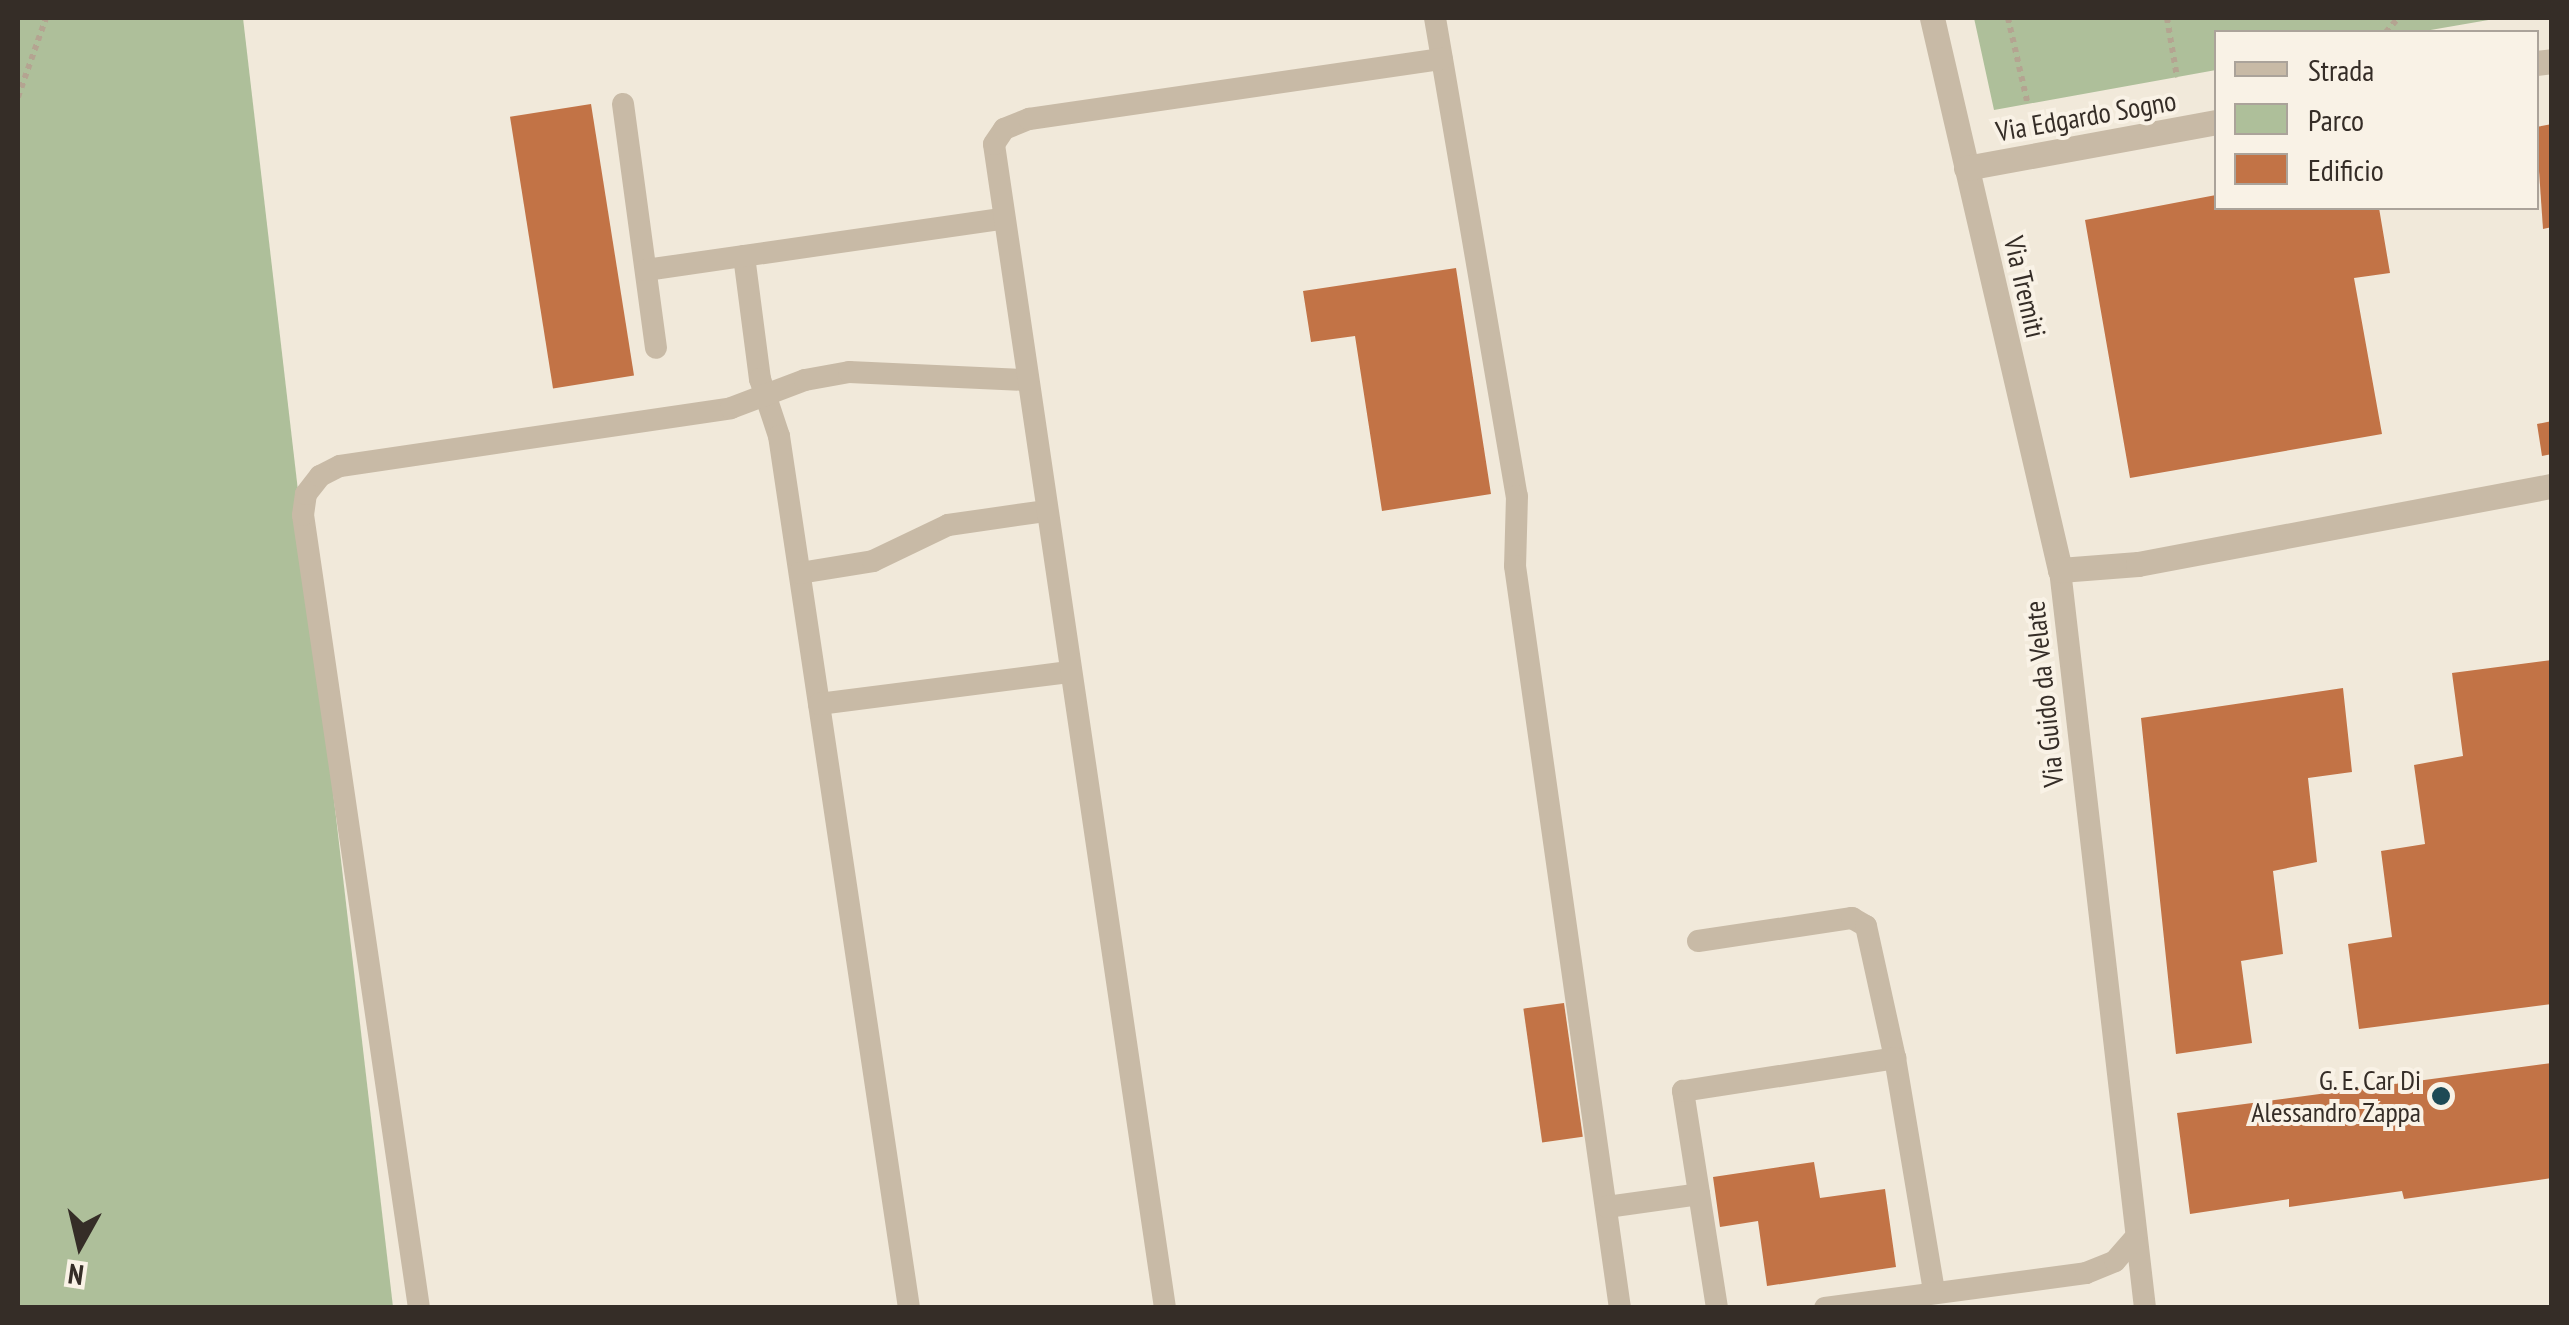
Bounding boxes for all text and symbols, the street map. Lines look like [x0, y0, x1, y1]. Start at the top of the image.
legend [2214, 30, 2539, 210]
text: Strada [2308, 50, 2374, 89]
street label: Via Edgardo Sogno [1993, 84, 2179, 148]
text: Parco [2308, 100, 2364, 139]
text: Edificio [2308, 150, 2384, 189]
street label: Via Tremiti [1997, 233, 2053, 341]
street label: Via Guido da Velate [2017, 599, 2071, 789]
place label: G. E. Car Di Alessandro Zappa [2251, 1063, 2421, 1129]
marker: G. E. Car Di Alessandro Zappa [2430, 1085, 2452, 1107]
north arrow [30, 1195, 130, 1295]
text: N [66, 1256, 86, 1295]

